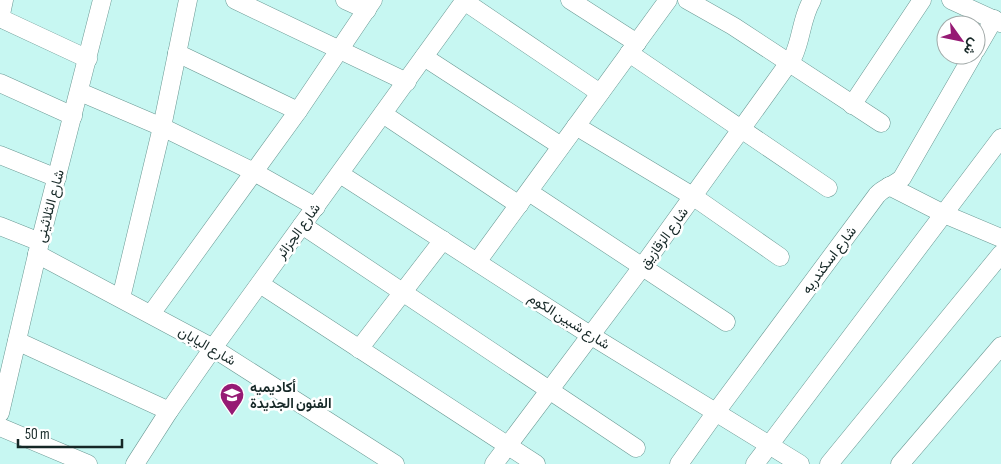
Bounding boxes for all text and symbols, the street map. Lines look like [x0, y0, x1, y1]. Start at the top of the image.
north arrow [936, 15, 986, 65]
text: ش [960, 35, 983, 59]
street label: شارع الثلاثينى [32, 168, 70, 245]
street label: شارع الجزائر [272, 200, 325, 264]
street label: شارع الزقازيق [636, 204, 694, 273]
street label: شارع اسكندريه [798, 223, 862, 298]
street label: شارع شبين الكوم [524, 289, 613, 355]
street label: شارع اليابان [174, 323, 239, 371]
place label: أكاديميه الفنون الجديدة [250, 379, 332, 412]
school or university icon: أكاديميه الفنون الجديدة [219, 382, 245, 416]
scale bar [18, 416, 121, 448]
text: 50 m [25, 425, 50, 444]

